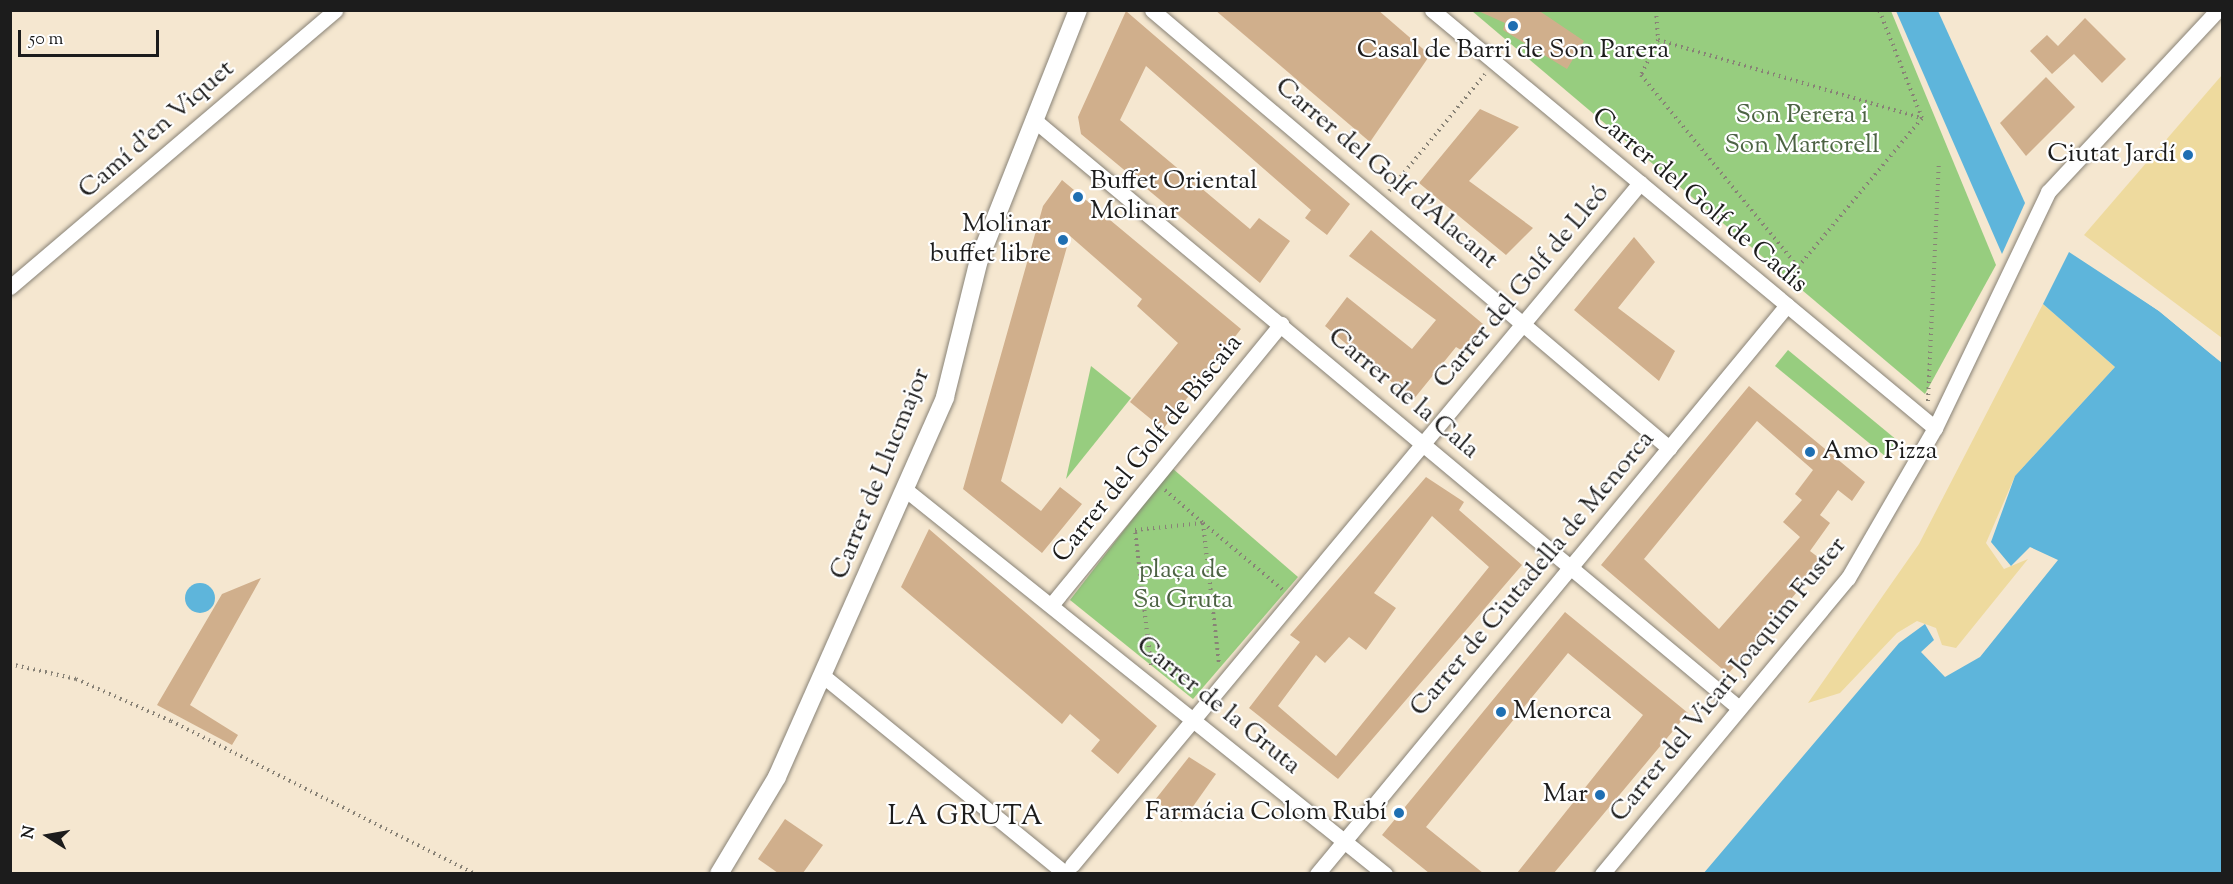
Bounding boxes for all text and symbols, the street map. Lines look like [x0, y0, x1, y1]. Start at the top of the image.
scale bar [21, 18, 162, 56]
marker: Casal de Barri de Son Parera [1506, 19, 1520, 33]
text: 50 m [29, 27, 63, 53]
place label: Casal de Barri de Son Parera [1357, 35, 1669, 67]
street label: Camí d'en Viquet [73, 54, 241, 206]
street label: Carrer del Golf d'Alacant [1268, 72, 1504, 276]
park label: Son Perera i Son Martorell [1724, 100, 1880, 162]
street label: Carrer del Golf de Cadis [1585, 102, 1813, 300]
place label: Ciutat Jardí [2047, 139, 2176, 171]
marker: Ciutat Jardí [2181, 148, 2195, 162]
place label: Buffet Oriental Molinar [1090, 166, 1258, 228]
street label: Carrer del Golf de Lleó [1428, 179, 1616, 395]
marker: Buffet Oriental Molinar [1071, 190, 1085, 204]
place label: Molinar buffet libre [930, 209, 1051, 270]
marker: Molinar buffet libre [1056, 233, 1070, 247]
street label: Carrer de la Cala [1321, 322, 1485, 466]
street label: Carrer del Golf de Biscaia [1046, 329, 1250, 569]
street label: Carrer de Llucmajor [824, 364, 938, 584]
street label: Carrer de Ciutadella de Menorca [1404, 425, 1662, 723]
place label: Amo Pizza [1822, 436, 1937, 468]
marker: Amo Pizza [1803, 445, 1817, 459]
street label: Carrer del Vicari Joaquim Fuster [1604, 531, 1854, 829]
park label: plaça de Sa Gruta [1133, 555, 1233, 616]
street label: Carrer de la Gruta [1129, 630, 1307, 782]
place label: Menorca [1513, 696, 1611, 728]
marker: Menorca [1494, 705, 1508, 719]
place label: Mar [1543, 779, 1588, 811]
marker: Mar [1593, 788, 1607, 802]
place label: Farmácia Colom Rubí [1145, 797, 1387, 829]
district label: LA GRUTA [888, 802, 1044, 834]
north arrow [18, 806, 78, 866]
marker: Farmácia Colom Rubí [1392, 806, 1406, 820]
text: N [17, 824, 42, 841]

